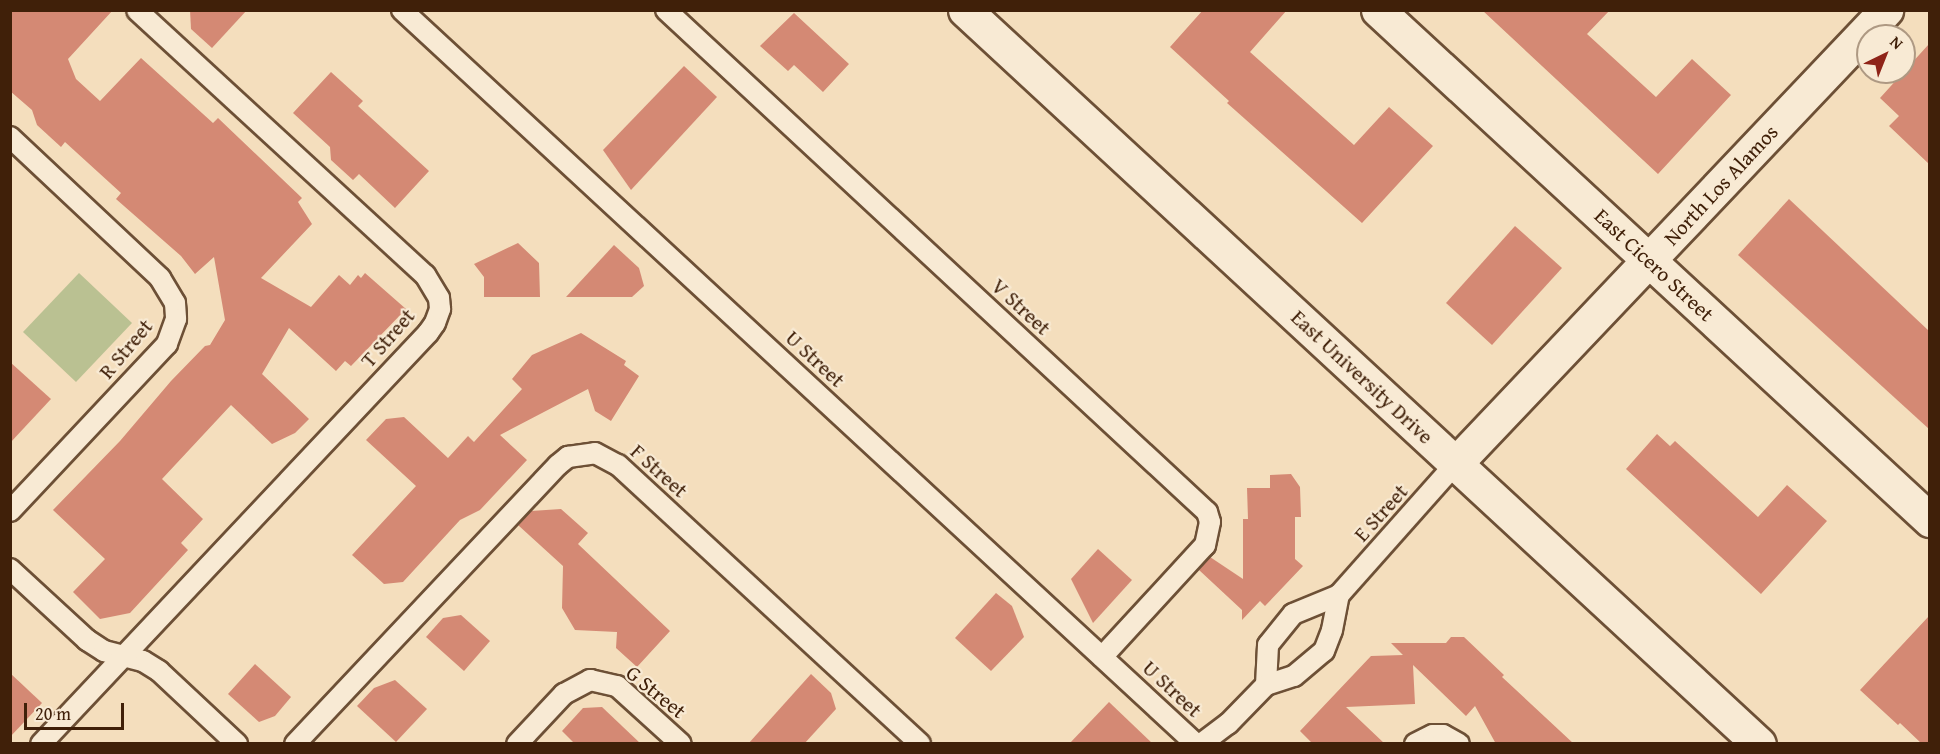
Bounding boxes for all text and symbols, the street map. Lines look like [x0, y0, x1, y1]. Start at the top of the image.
north arrow [1856, 24, 1916, 84]
text: N [1885, 30, 1909, 55]
street label: North Los Alamos [1659, 120, 1783, 250]
street label: East Cicero Street [1589, 203, 1719, 327]
street label: V Street [986, 273, 1056, 341]
street label: T Street [356, 303, 420, 373]
street label: East University Drive [1286, 305, 1438, 449]
street label: R Street [94, 314, 158, 384]
street label: U Street [780, 325, 850, 393]
street label: F Street [625, 439, 693, 503]
street label: E Street [1349, 479, 1413, 547]
street label: U Street [1137, 655, 1207, 723]
street label: G Street [621, 660, 691, 724]
scale bar [27, 691, 128, 729]
text: 20 m [35, 700, 71, 727]

